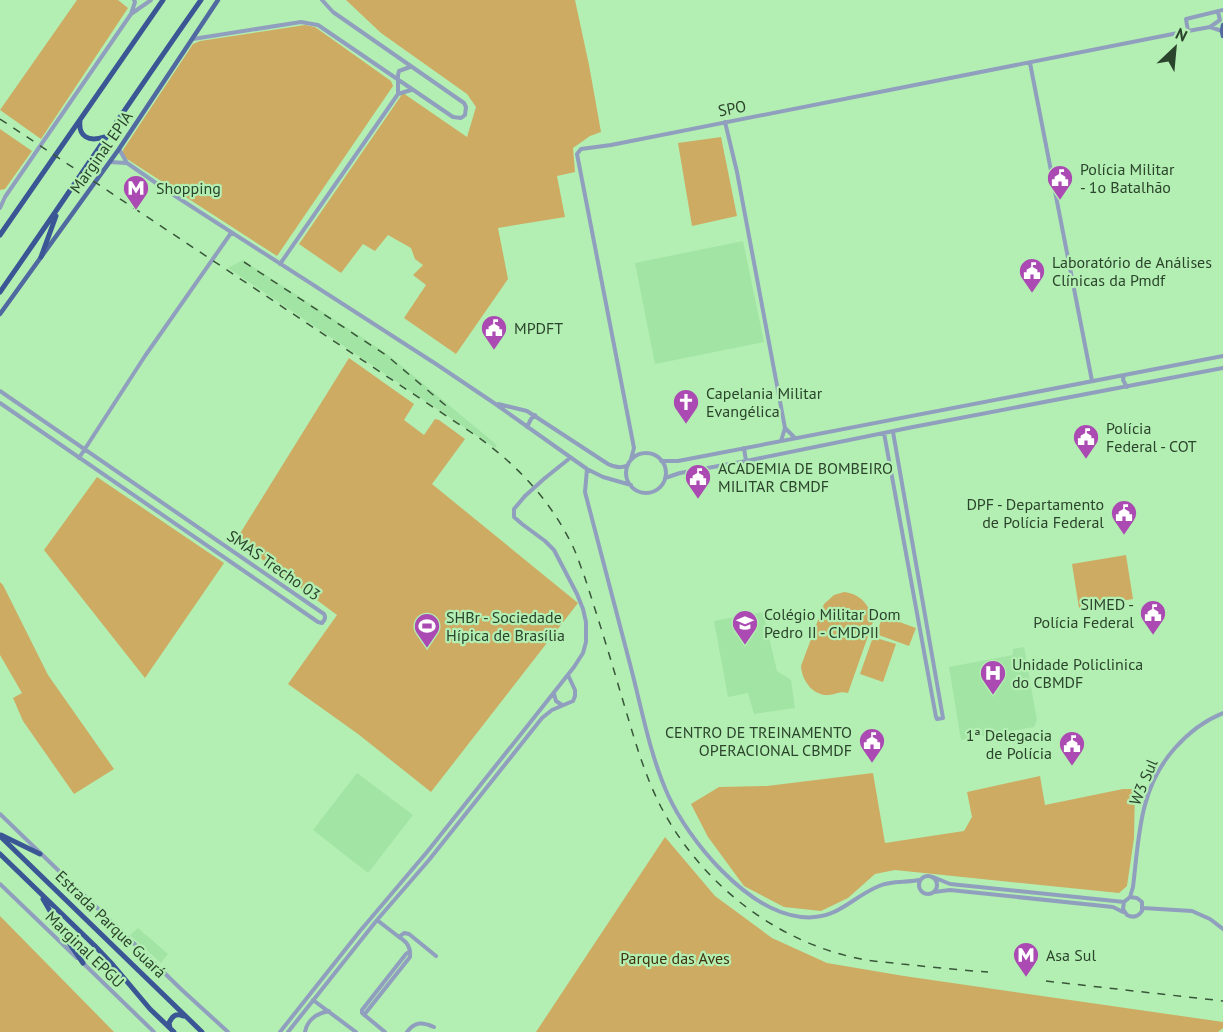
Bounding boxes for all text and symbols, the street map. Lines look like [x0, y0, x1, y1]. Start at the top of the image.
north arrow [1145, 18, 1205, 78]
text: N [1172, 23, 1191, 46]
street label: SPO [716, 95, 748, 120]
street label: Marginal EPIA [65, 106, 137, 197]
place label: Polícia Militar - 1o Batalhão [1080, 159, 1175, 197]
public building icon: Polícia Militar - 1o Batalhão [1045, 163, 1075, 201]
metro station icon: Shopping [121, 173, 151, 211]
place label: Shopping [156, 178, 221, 198]
place label: Laboratório de Análises Clínicas da Pmdf [1052, 252, 1212, 290]
public building icon: Laboratório de Análises Clínicas da Pmdf [1017, 256, 1047, 294]
public building icon: MPDFT [479, 313, 509, 351]
place label: MPDFT [514, 318, 563, 338]
place label: Capelania Militar Evangélica [706, 383, 823, 421]
church icon: Capelania Militar Evangélica [671, 387, 701, 425]
place label: Polícia Federal - COT [1106, 418, 1197, 456]
public building icon: Polícia Federal - COT [1071, 422, 1101, 460]
place label: ACADEMIA DE BOMBEIRO MILITAR CBMDF [718, 458, 893, 496]
public building icon: ACADEMIA DE BOMBEIRO MILITAR CBMDF [683, 462, 713, 500]
place label: DPF - Departamento de Polícia Federal [966, 494, 1104, 532]
public building icon: DPF - Departamento de Polícia Federal [1109, 498, 1139, 536]
street label: SMAS Trecho 03 [223, 525, 325, 605]
place label: SIMED - Polícia Federal [1033, 594, 1134, 632]
public building icon: SIMED - Polícia Federal [1138, 598, 1168, 636]
place label: Colégio Militar Dom Pedro II - CMDPII [764, 604, 901, 642]
place label: SHBr - Sociedade Hípica de Brasília [446, 607, 565, 645]
school or university icon: Colégio Militar Dom Pedro II - CMDPII [730, 608, 760, 646]
sports icon: SHBr - Sociedade Hípica de Brasília [412, 611, 442, 649]
place label: Unidade Policlinica do CBMDF [1012, 654, 1143, 692]
hospital icon: Unidade Policlinica do CBMDF [978, 658, 1008, 696]
place label: CENTRO DE TREINAMENTO OPERACIONAL CBMDF [665, 722, 852, 760]
place label: 1ª Delegacia de Polícia [966, 725, 1052, 763]
public building icon: CENTRO DE TREINAMENTO OPERACIONAL CBMDF [857, 726, 887, 764]
public building icon: 1ª Delegacia de Polícia [1057, 729, 1087, 767]
street label: W3 Sul [1124, 756, 1162, 808]
street label: Estrada Parque Guará [52, 866, 170, 982]
street label: Marginal EPGU [41, 906, 129, 992]
metro station icon: Asa Sul [1011, 940, 1041, 978]
place label: Asa Sul [1046, 945, 1096, 965]
park label: Parque das Aves [620, 948, 730, 968]

